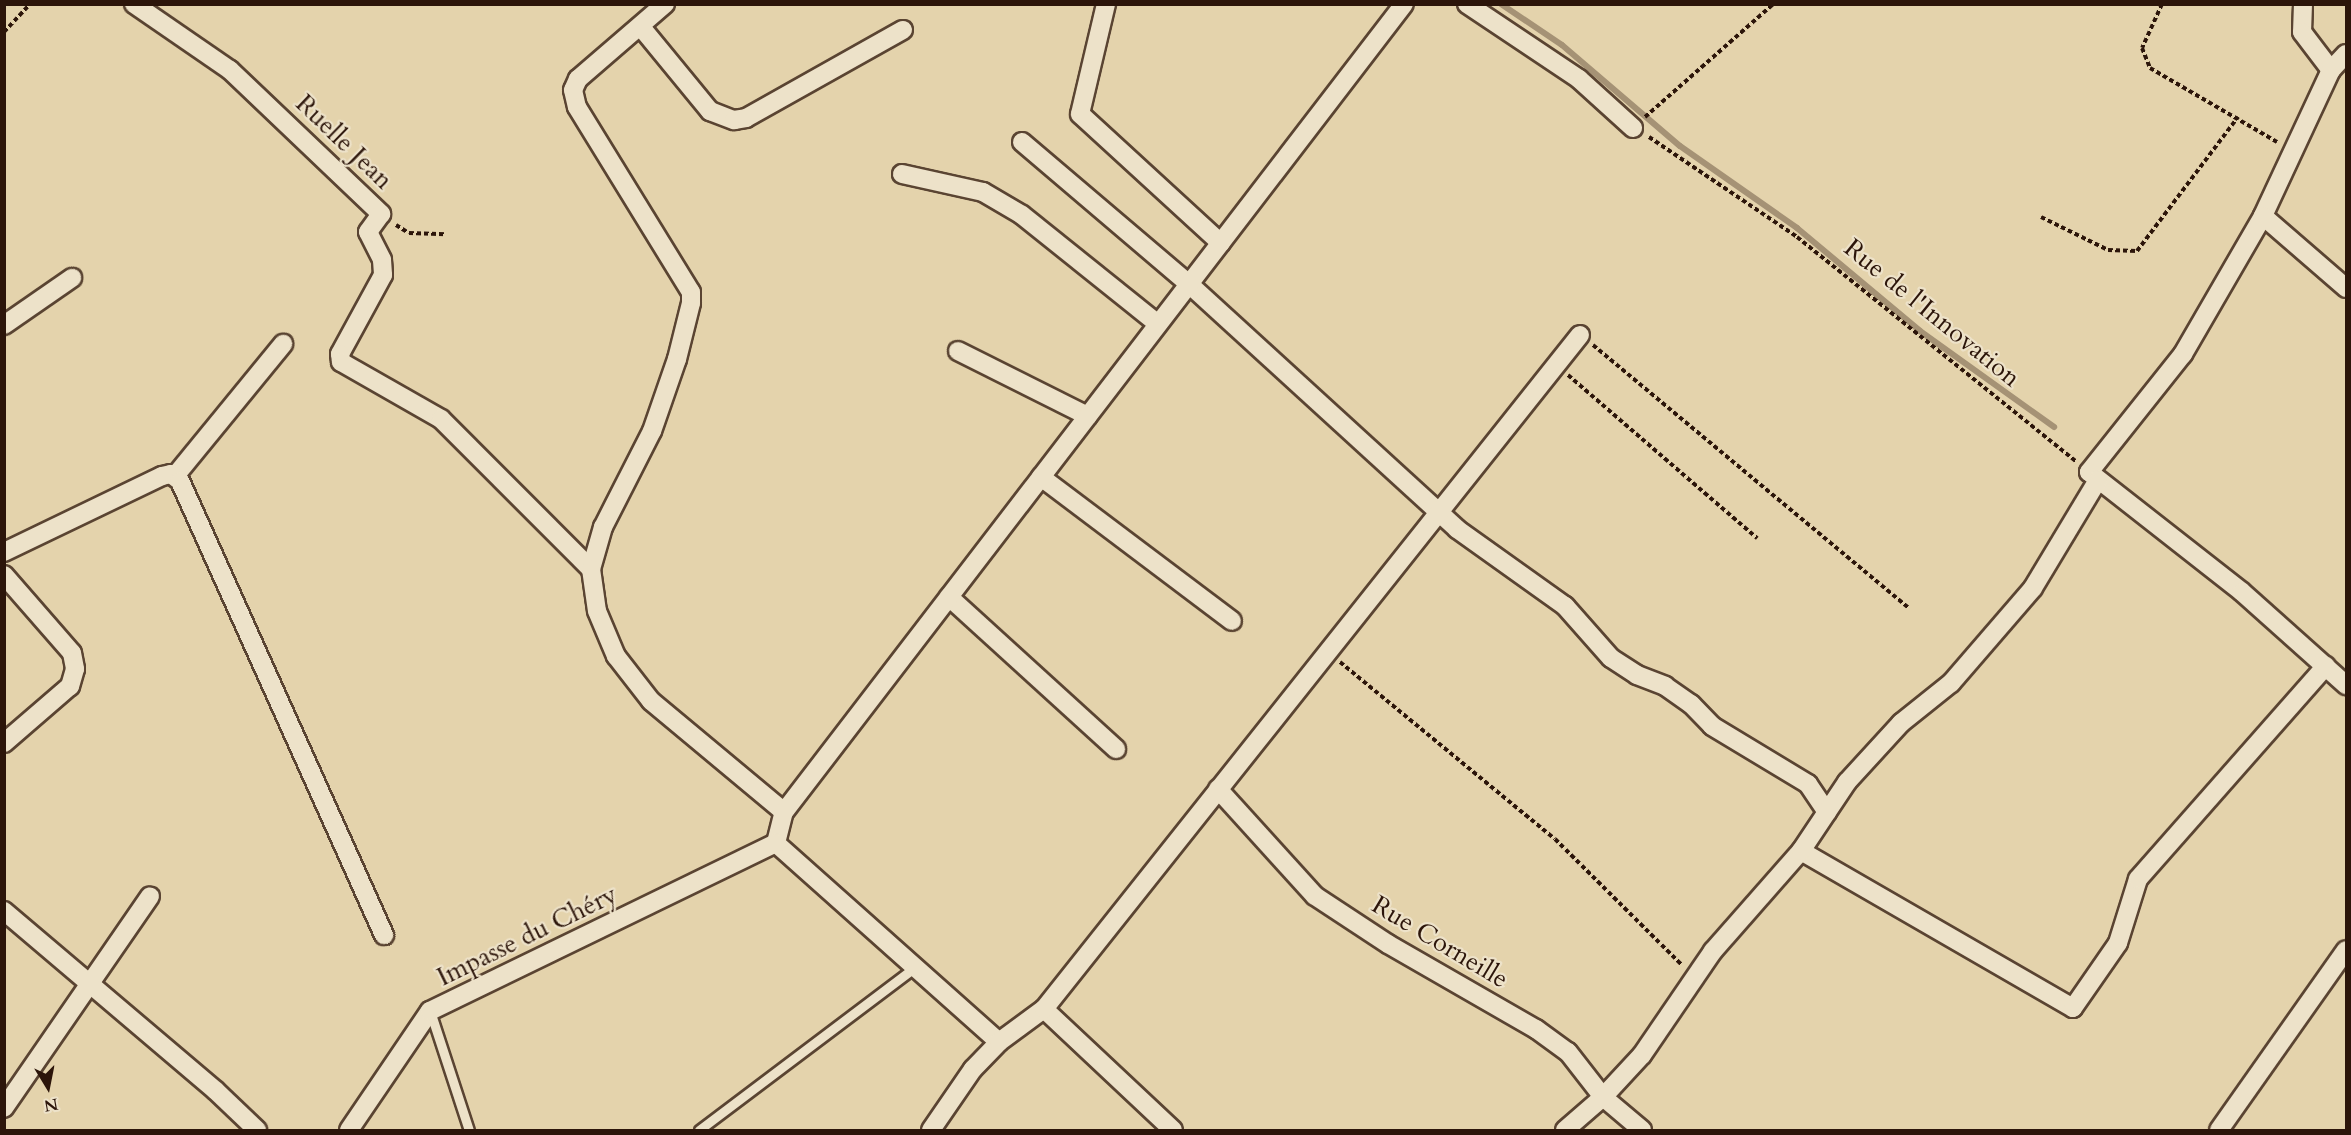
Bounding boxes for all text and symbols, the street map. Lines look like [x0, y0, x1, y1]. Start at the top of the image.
street label: Ruelle Jean [289, 88, 399, 196]
street label: Rue de l'Innovation [1838, 232, 2026, 394]
street label: Impasse du Chéry [432, 879, 622, 993]
street label: Rue Corneille [1366, 889, 1514, 995]
north arrow [18, 1057, 78, 1117]
text: N [42, 1093, 60, 1117]

